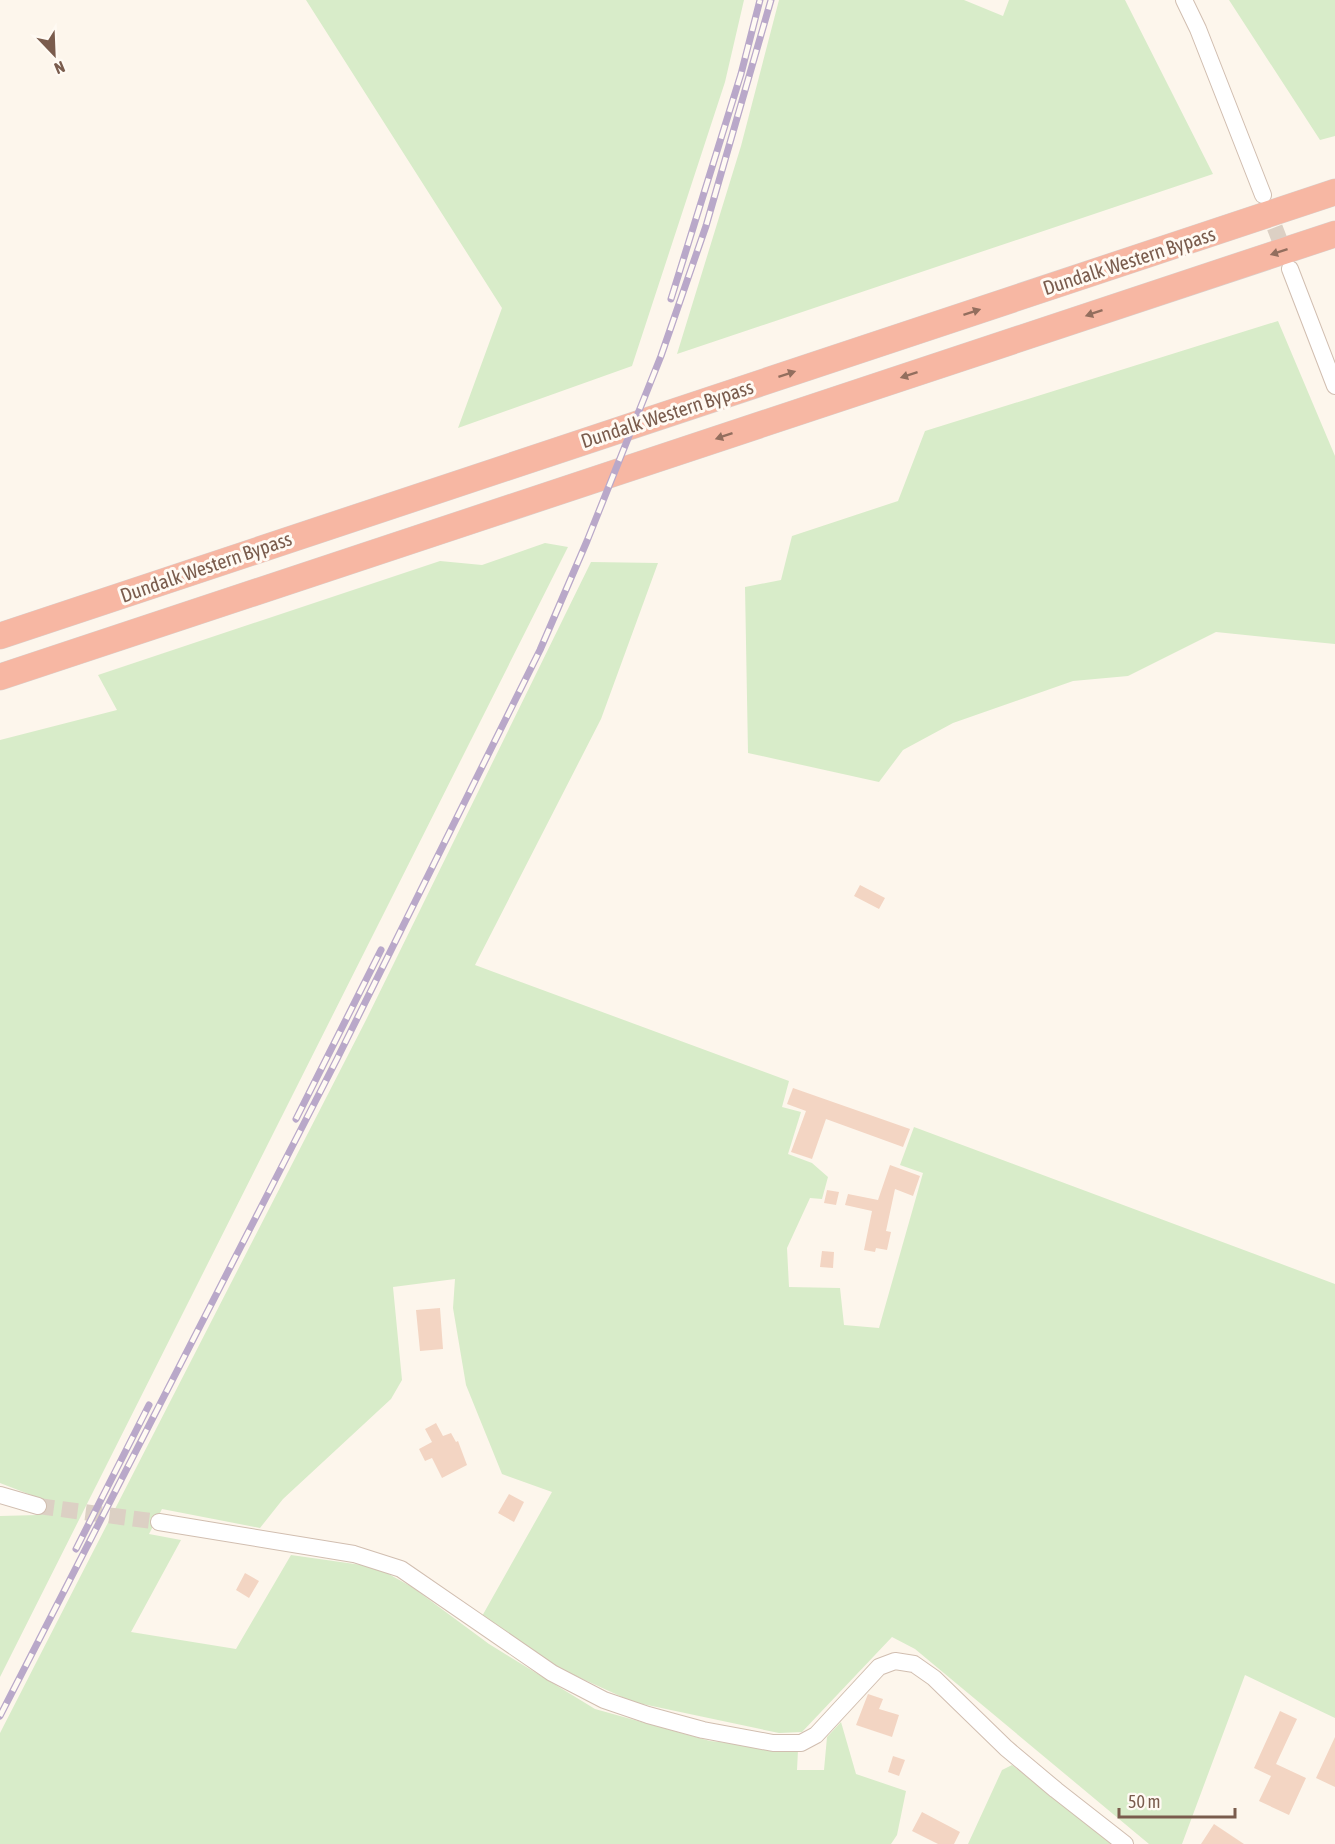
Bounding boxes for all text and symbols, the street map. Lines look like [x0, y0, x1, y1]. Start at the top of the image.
north arrow [24, 24, 84, 84]
text: N [52, 58, 68, 78]
street label: Dundalk Western Bypass [1040, 222, 1218, 299]
one-way arrow [1270, 248, 1288, 258]
one-way arrow [963, 307, 981, 317]
one-way arrow [1085, 308, 1103, 318]
one-way arrow [778, 369, 796, 378]
one-way arrow [900, 371, 918, 380]
street label: Dundalk Western Bypass [578, 375, 756, 452]
one-way arrow [715, 432, 733, 442]
street label: Dundalk Western Bypass [117, 526, 295, 607]
scale bar [1119, 1781, 1234, 1819]
text: 50 m [1128, 1791, 1160, 1812]

